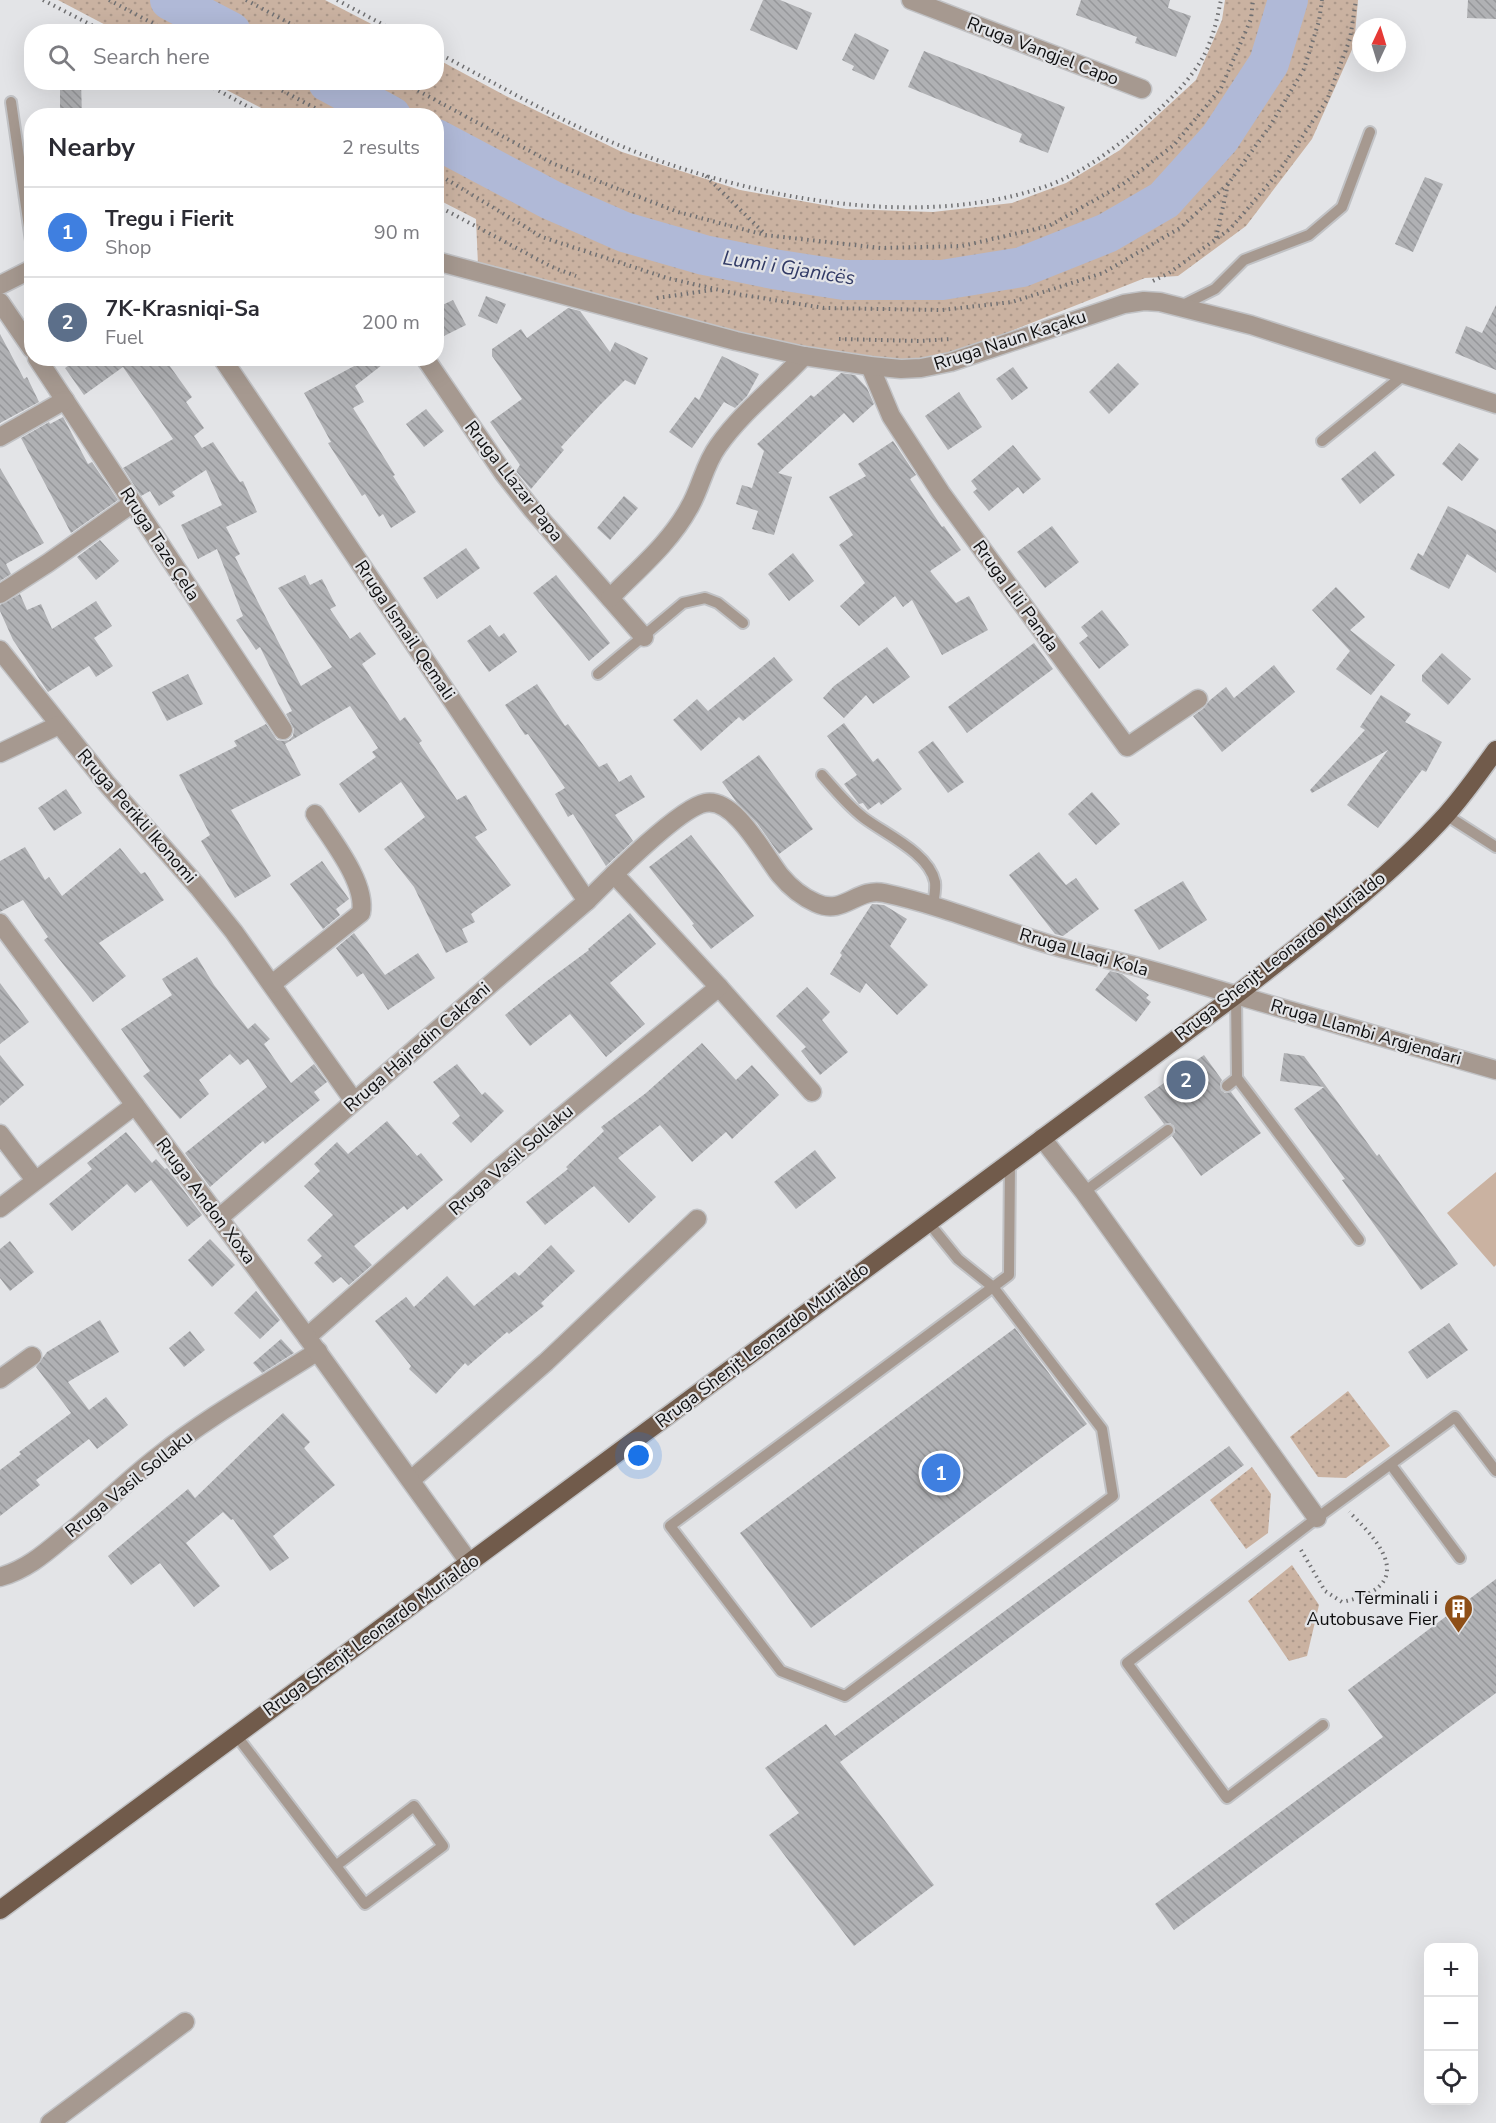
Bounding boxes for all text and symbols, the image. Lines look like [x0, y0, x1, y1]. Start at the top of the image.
street label: Rruga Vangjel Capo [964, 11, 1122, 91]
north arrow [1352, 18, 1406, 72]
search box [24, 24, 444, 90]
icon: search [45, 41, 78, 74]
text: Search here [93, 42, 210, 72]
text: Nearby [48, 130, 135, 165]
text: 2 results [342, 134, 420, 161]
text: Tregu i Fierit [105, 204, 233, 234]
text: 1 [62, 219, 74, 246]
text: 90 m [374, 219, 420, 246]
text: Shop [105, 234, 151, 261]
water label: Lumi i Gjanicës [721, 244, 857, 292]
text: 7K-Krasniqi-Sa [105, 294, 260, 324]
street label: Rruga Naun Kaçaku [931, 304, 1089, 376]
text: 2 [62, 309, 74, 336]
text: 200 m [362, 309, 420, 336]
text: Fuel [105, 324, 144, 351]
street label: Rruga Llazar Papa [459, 416, 569, 546]
street label: Rruga Taze Çela [114, 483, 206, 605]
street label: Rruga Lili Panda [967, 535, 1065, 657]
street label: Rruga Ismail Qemali [349, 556, 461, 704]
street label: Rruga Perikli Ikonomi [72, 744, 202, 888]
street label: Rruga Shenjt Leonardo Murialdo [1170, 866, 1390, 1046]
street label: Rruga Llaqi Kola [1017, 922, 1151, 982]
street label: Rruga Hajredin Cakrani [339, 977, 495, 1117]
street label: Rruga Llambi Argjendari [1268, 993, 1464, 1071]
pin: 2 [1166, 1058, 1206, 1102]
street label: Rruga Vasil Sollaku [444, 1099, 578, 1221]
street label: Rruga Andon Xoxa [151, 1133, 261, 1269]
street label: Rruga Shenjt Leonardo Murialdo [650, 1257, 874, 1433]
street label: Rruga Vasil Sollaku [60, 1425, 198, 1543]
your location [624, 1441, 653, 1470]
pin: 1 [922, 1450, 960, 1496]
street label: Rruga Shenjt Leonardo Murialdo [258, 1548, 484, 1722]
place label: Terminali i Autobusave Fier [1306, 1586, 1439, 1631]
building icon: Terminali i Autobusave Fier [1443, 1592, 1475, 1634]
map controls [1424, 1943, 1478, 2105]
button: + [1424, 1943, 1478, 1997]
button: − [1424, 1997, 1478, 2051]
button: locate [1424, 2051, 1478, 2105]

